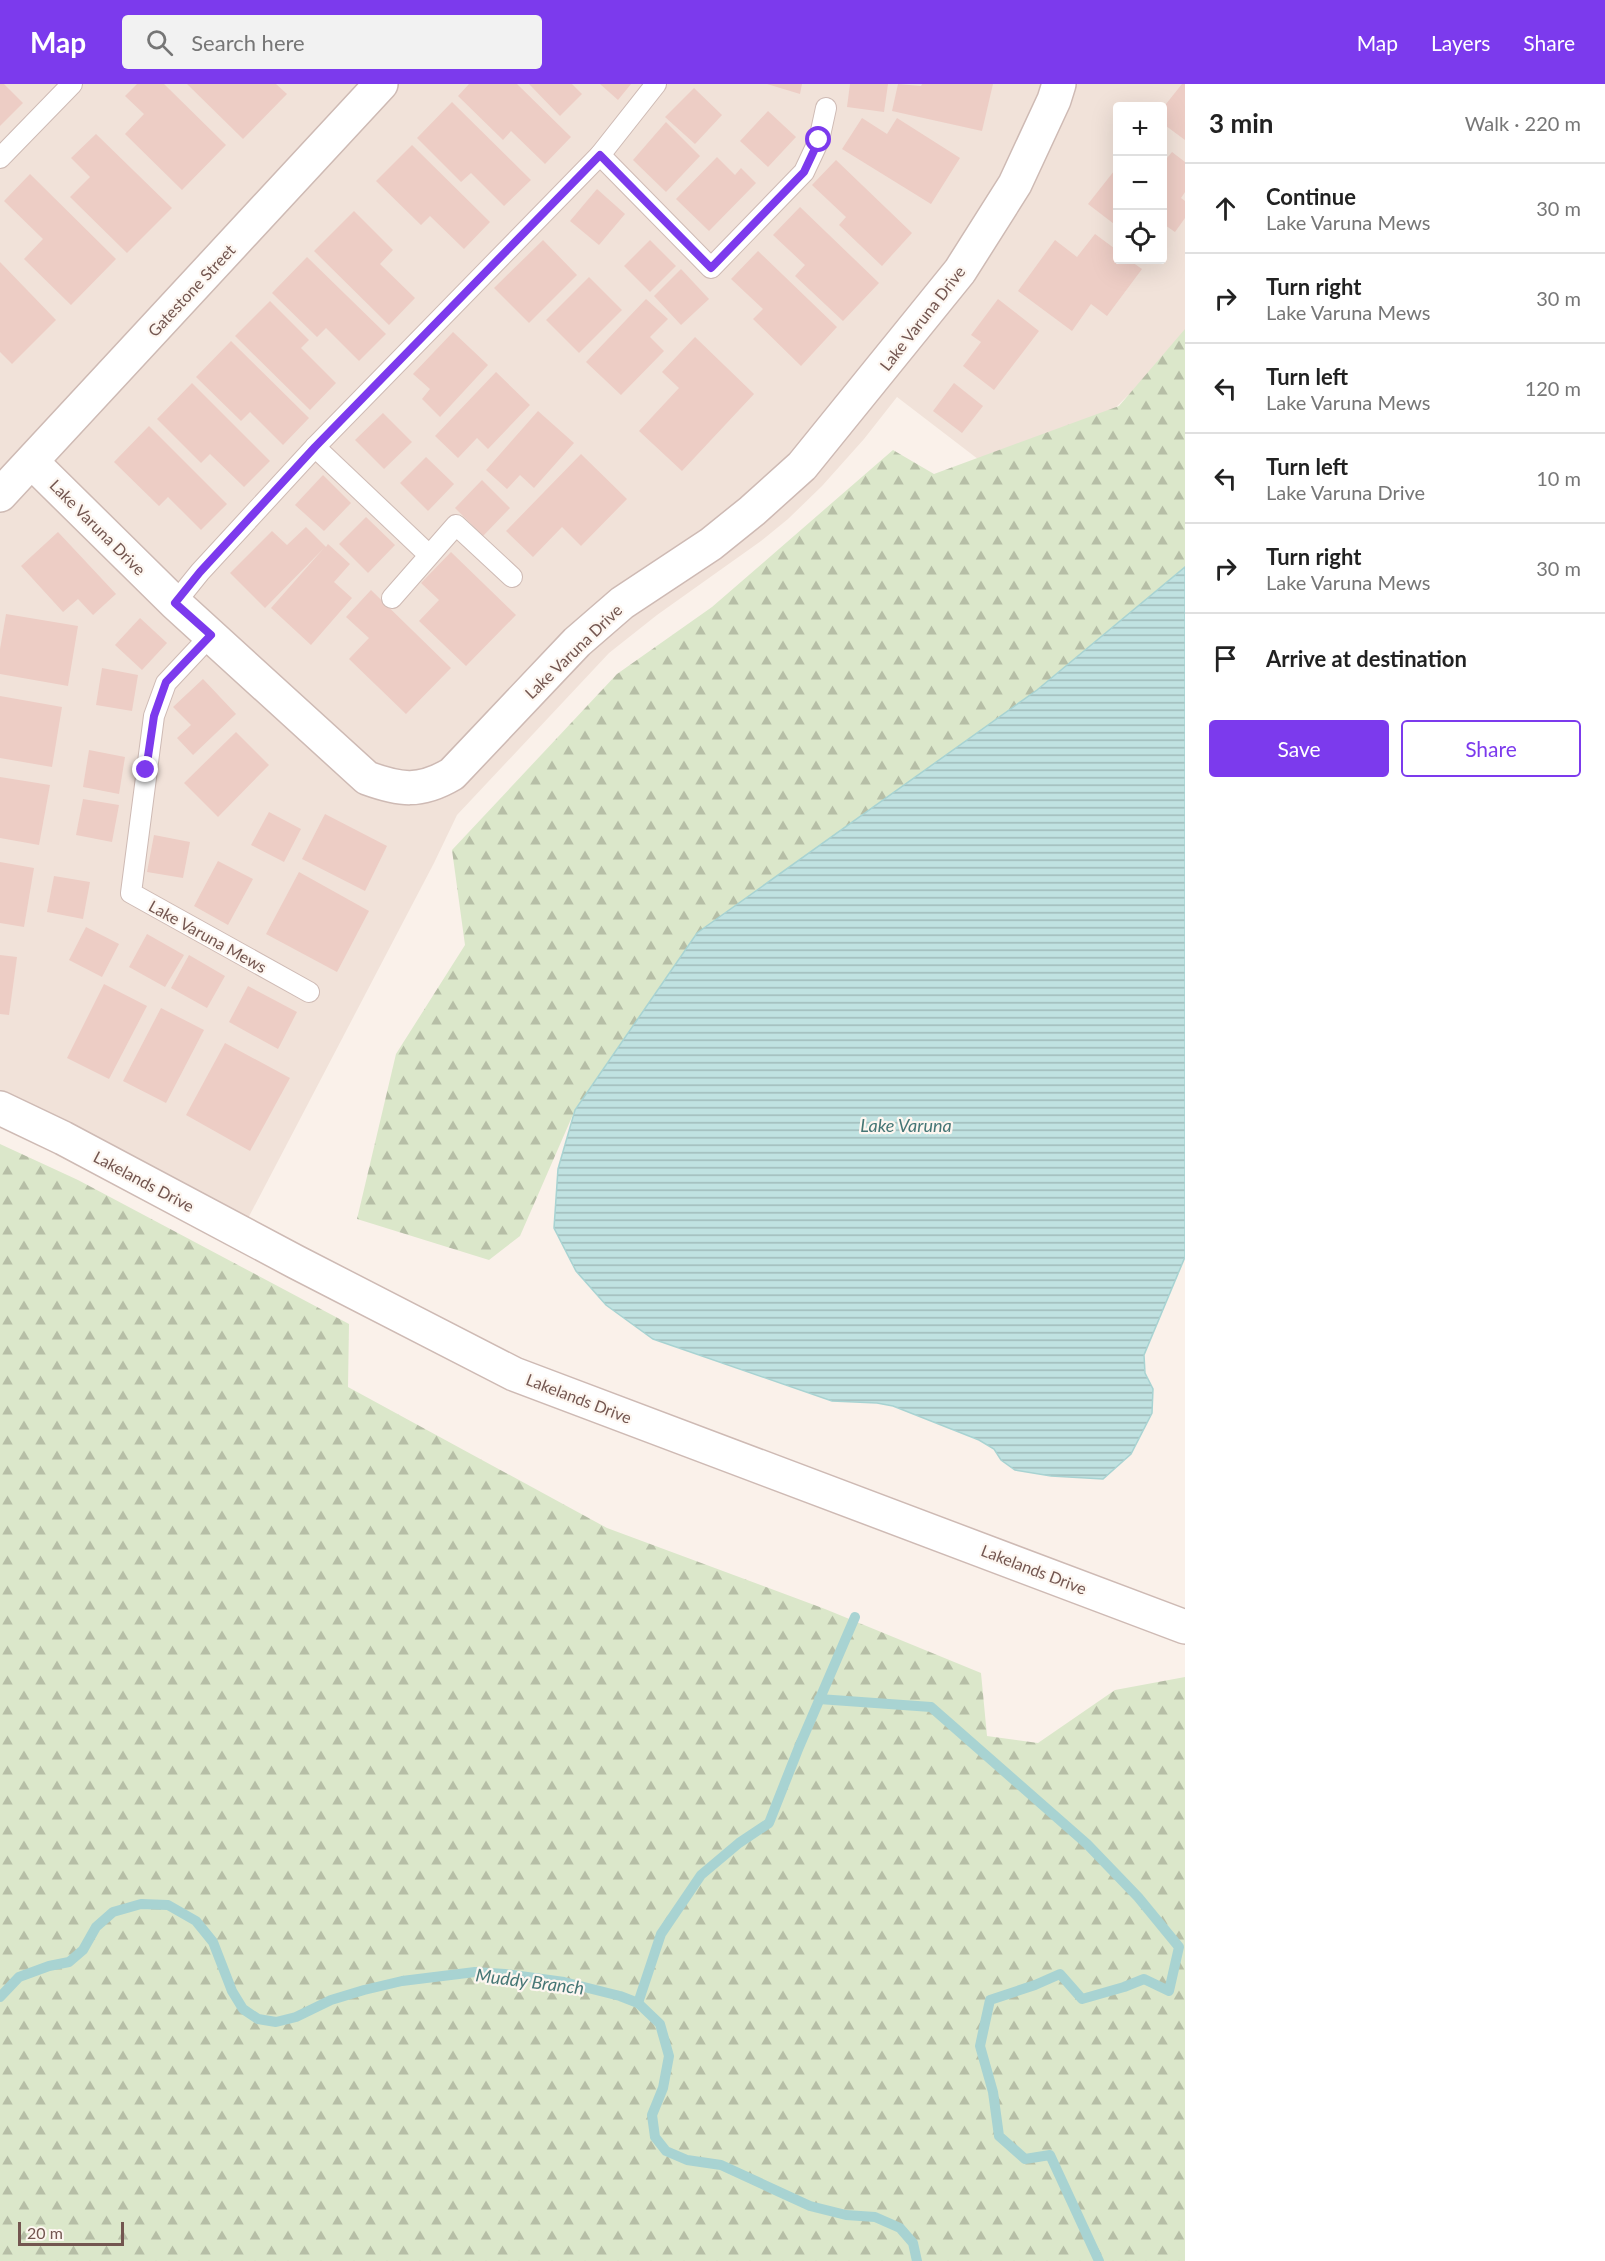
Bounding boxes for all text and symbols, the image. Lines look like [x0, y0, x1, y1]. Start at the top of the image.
search box [122, 15, 542, 69]
text: Map [30, 25, 86, 59]
icon: search [143, 26, 176, 59]
text: Search here [191, 29, 305, 56]
text: Map [1357, 30, 1398, 55]
text: Layers [1431, 30, 1490, 55]
text: Share [1523, 30, 1575, 55]
map controls [1113, 102, 1167, 264]
button: + [1113, 102, 1167, 156]
text: 3 min [1209, 107, 1273, 139]
text: Walk · 220 m [1465, 111, 1581, 135]
route start [805, 126, 831, 152]
button: − [1113, 156, 1167, 210]
text: Continue [1266, 183, 1356, 210]
icon: ahead [1209, 192, 1242, 225]
text: 30 m [1536, 196, 1581, 220]
button: locate [1113, 210, 1167, 264]
text: Lake Varuna Mews [1266, 210, 1430, 234]
street label: Gatestone Street [143, 240, 239, 340]
street label: Lake Varuna Drive [875, 262, 969, 374]
text: Turn right [1266, 273, 1361, 300]
icon: right [1209, 282, 1242, 315]
text: 30 m [1536, 286, 1581, 310]
text: Lake Varuna Mews [1266, 300, 1430, 324]
text: Turn left [1266, 363, 1348, 390]
icon: left [1209, 372, 1242, 405]
text: 120 m [1525, 376, 1581, 400]
text: Lake Varuna Mews [1266, 390, 1430, 414]
text: Turn left [1266, 453, 1348, 480]
icon: left [1209, 462, 1242, 495]
text: 10 m [1536, 466, 1581, 490]
street label: Lake Varuna Drive [46, 475, 150, 579]
text: Lake Varuna Drive [1266, 480, 1425, 504]
text: Turn right [1266, 543, 1361, 570]
icon: right [1209, 552, 1242, 585]
text: 30 m [1536, 556, 1581, 580]
text: Lake Varuna Mews [1266, 570, 1430, 594]
street label: Lake Varuna Drive [521, 600, 625, 702]
icon: arrive [1209, 642, 1242, 675]
text: Arrive at destination [1266, 645, 1467, 672]
button: Save [1209, 720, 1389, 777]
button: Share [1401, 720, 1581, 777]
route end [132, 756, 158, 782]
street label: Lake Varuna Mews [146, 896, 270, 976]
water label: Lake Varuna [860, 1114, 952, 1136]
street label: Lakelands Drive [91, 1147, 197, 1215]
street label: Lakelands Drive [524, 1369, 634, 1427]
street label: Lakelands Drive [979, 1540, 1089, 1598]
water label: Muddy Branch [474, 1963, 586, 1999]
scale bar [18, 2219, 124, 2246]
text: 20 m [27, 2223, 63, 2242]

